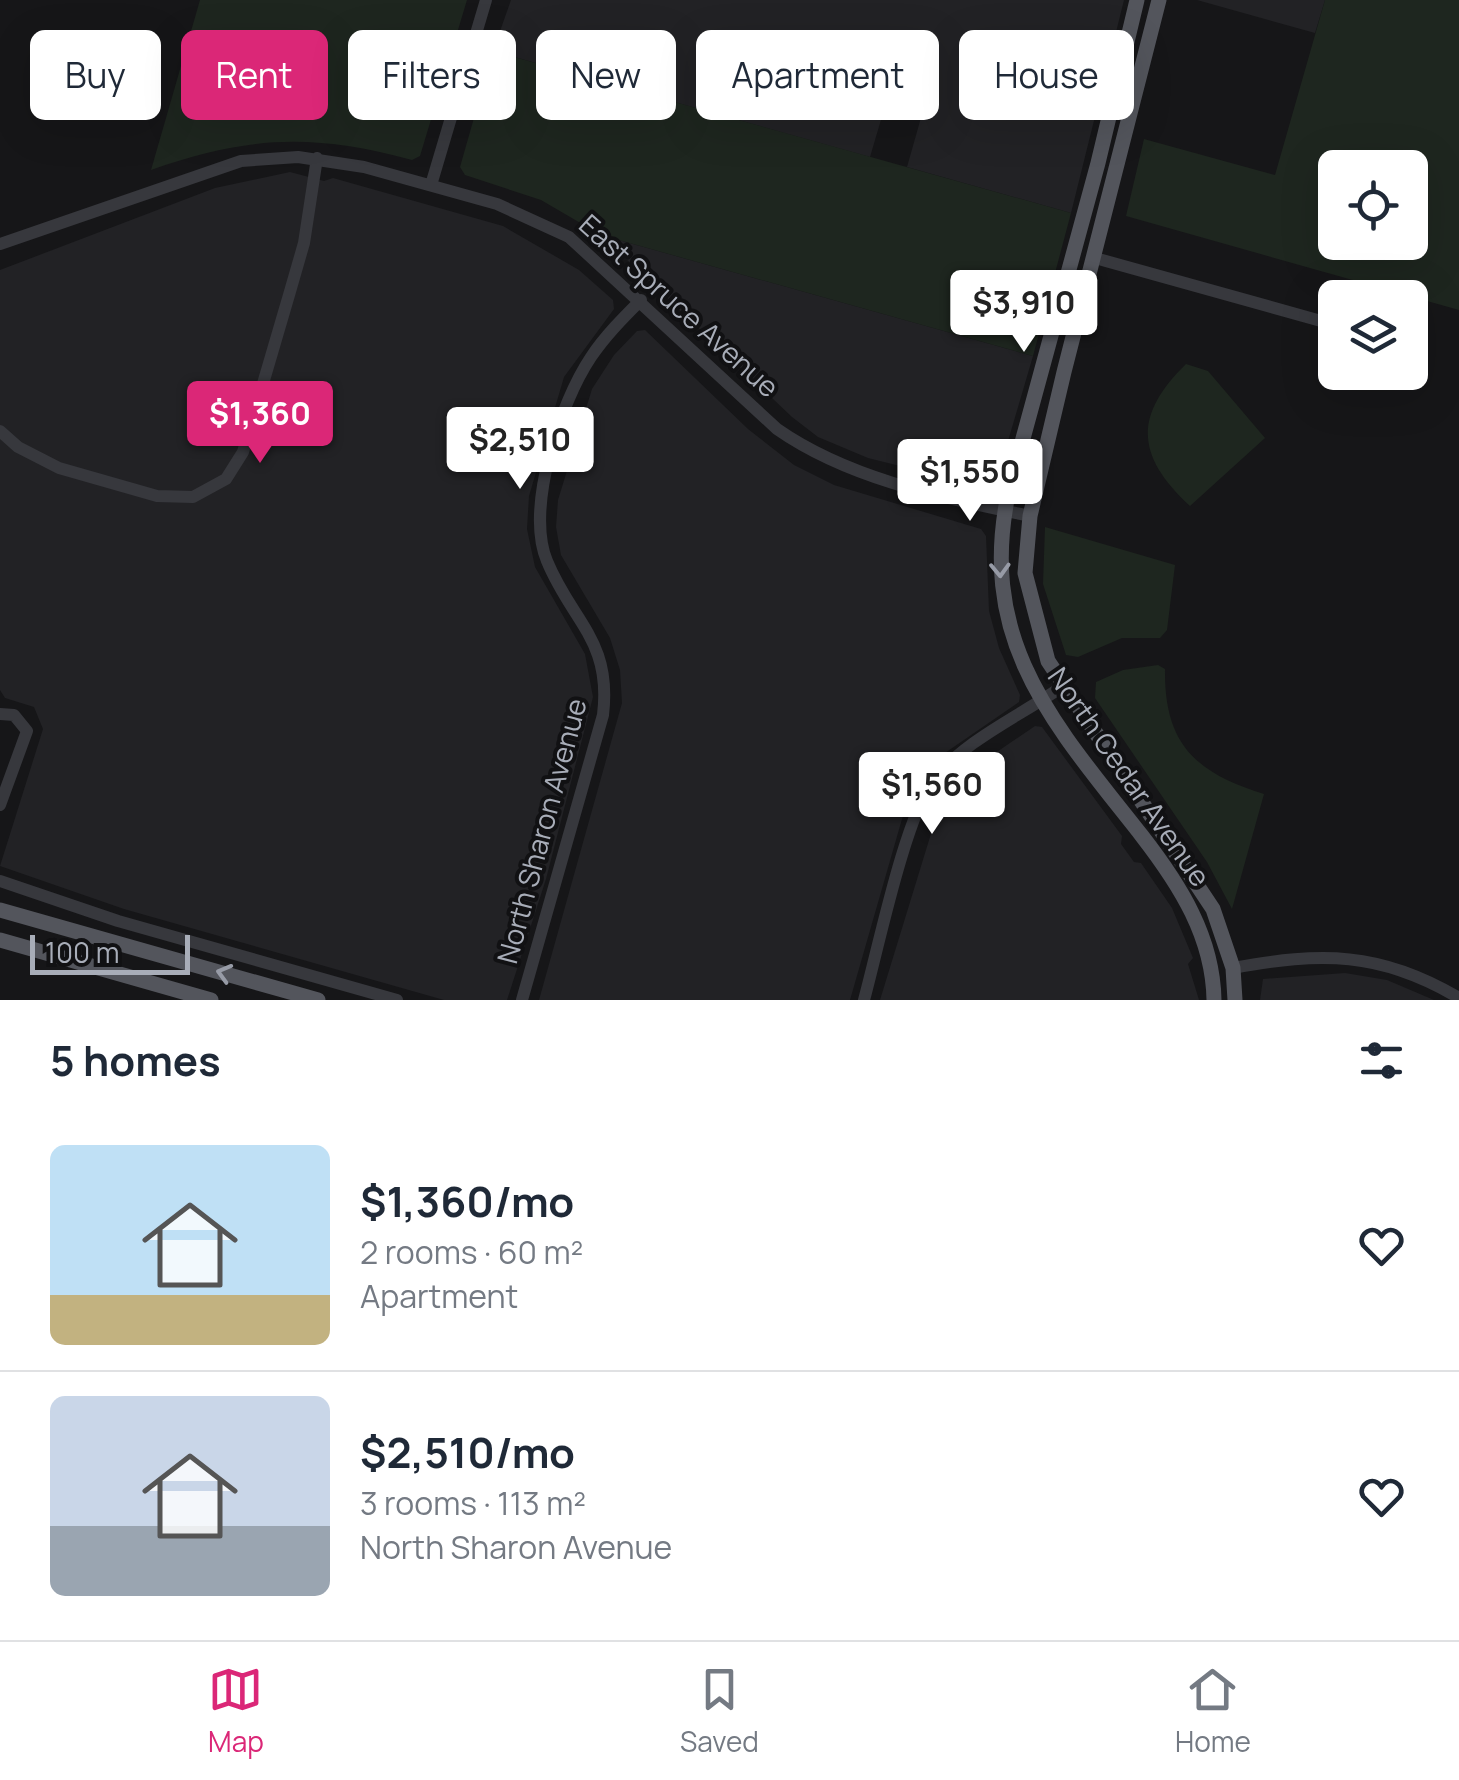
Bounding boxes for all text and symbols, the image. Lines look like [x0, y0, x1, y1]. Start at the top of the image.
chip: Buy [30, 30, 161, 120]
chip: Rent [181, 30, 328, 120]
chip: Filters [348, 30, 516, 120]
chip: New [536, 30, 676, 120]
chip: Apartment [696, 30, 939, 120]
chip: House [959, 30, 1134, 120]
map controls [1318, 150, 1428, 390]
button: locate [1318, 150, 1428, 260]
street label: East Spruce Avenue [572, 205, 788, 405]
pin: $3,910 [943, 270, 1105, 355]
text: $3,910 [972, 280, 1076, 324]
button: layers [1318, 280, 1428, 390]
pin: $1,360 [179, 381, 341, 466]
text: $1,360 [209, 391, 311, 435]
pin: $2,510 [439, 407, 601, 492]
text: $2,510 [469, 417, 571, 461]
pin: $1,550 [889, 439, 1051, 524]
text: $1,550 [919, 449, 1021, 493]
one-way arrow [989, 563, 1010, 578]
street label: North Cedar Avenue [1040, 659, 1220, 894]
street label: North Sharon Avenue [487, 694, 595, 968]
pin: $1,560 [851, 752, 1013, 837]
text: $1,560 [881, 762, 983, 806]
scale bar [30, 930, 190, 974]
text: 100 m [45, 933, 119, 971]
one-way arrow [216, 964, 233, 985]
text: 5 homes [50, 1031, 221, 1089]
icon: filters [1354, 1033, 1409, 1088]
text: $1,360/mo [360, 1172, 574, 1230]
icon: home [130, 1185, 250, 1305]
icon: heart [1354, 1218, 1409, 1273]
text: 2 rooms · 60 m² [360, 1230, 583, 1274]
text: Apartment [360, 1274, 518, 1318]
text: $2,510/mo [360, 1423, 575, 1481]
icon: home [130, 1436, 250, 1556]
icon: heart [1354, 1469, 1409, 1524]
text: 3 rooms · 113 m² [360, 1481, 586, 1525]
text: North Sharon Avenue [360, 1525, 672, 1569]
tab: Map [208, 1662, 264, 1760]
tab: Saved [680, 1662, 759, 1760]
tab: Home [1175, 1662, 1251, 1760]

